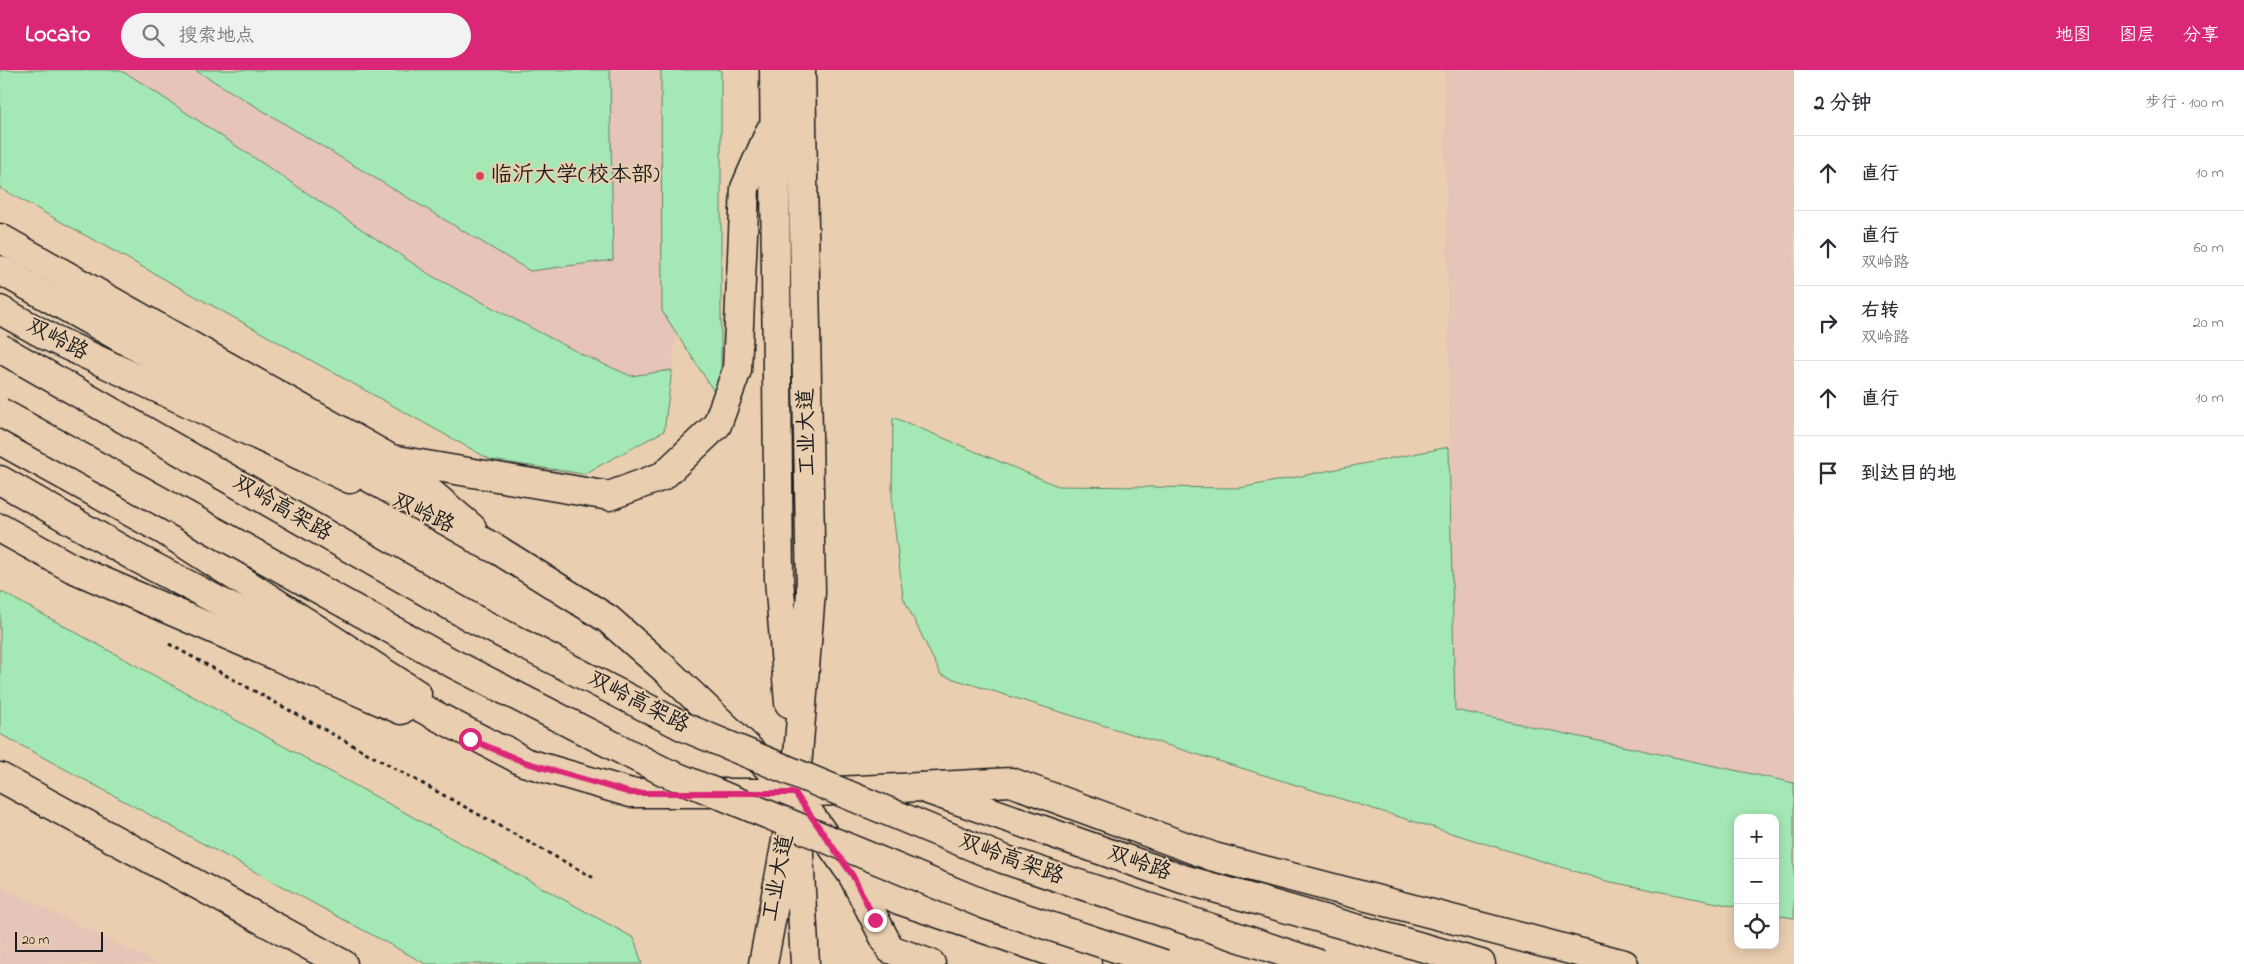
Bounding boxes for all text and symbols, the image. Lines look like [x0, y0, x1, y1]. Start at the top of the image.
search box [121, 13, 471, 58]
text: Locato [25, 18, 91, 53]
icon: search [139, 21, 167, 49]
text: 搜索地点 [179, 23, 255, 50]
text: 地图 [2055, 23, 2091, 49]
text: 图层 [2119, 23, 2155, 49]
text: 分享 [2183, 23, 2219, 49]
text: 2 分钟 [1814, 89, 1872, 119]
text: 步行 · 100 m [2145, 91, 2224, 115]
icon: ahead [1814, 159, 1842, 187]
place label: 临沂大学(校本部) [490, 160, 660, 192]
text: 直行 [1861, 161, 1899, 188]
text: 10 m [2196, 161, 2224, 185]
marker: 临沂大学(校本部) [474, 170, 486, 182]
text: 直行 [1861, 223, 1899, 250]
icon: ahead [1814, 234, 1842, 262]
text: 60 m [2194, 236, 2224, 260]
text: 双岭路 [1861, 251, 1909, 275]
text: 右转 [1861, 298, 1899, 325]
icon: right [1814, 309, 1842, 337]
street label: 双岭路 [20, 311, 94, 369]
text: 20 m [2193, 311, 2224, 335]
text: 双岭路 [1861, 326, 1909, 350]
icon: ahead [1814, 384, 1842, 412]
text: 直行 [1861, 386, 1899, 413]
text: 10 m [2196, 386, 2224, 410]
street label: 工业大道 [791, 388, 825, 476]
icon: arrive [1814, 459, 1842, 487]
text: 到达目的地 [1861, 461, 1956, 488]
street label: 双岭高架路 [226, 468, 338, 550]
street label: 双岭路 [386, 486, 460, 542]
street label: 双岭高架路 [582, 664, 694, 742]
route start [459, 728, 482, 751]
map controls [1734, 814, 1779, 949]
button: + [1734, 814, 1779, 859]
street label: 双岭高架路 [954, 826, 1068, 894]
street label: 工业大道 [755, 832, 803, 924]
street label: 双岭路 [1103, 838, 1175, 890]
button: − [1734, 859, 1779, 904]
button: locate [1734, 904, 1779, 949]
route end [864, 909, 887, 932]
scale bar [15, 929, 102, 952]
text: 20 m [22, 930, 49, 951]

